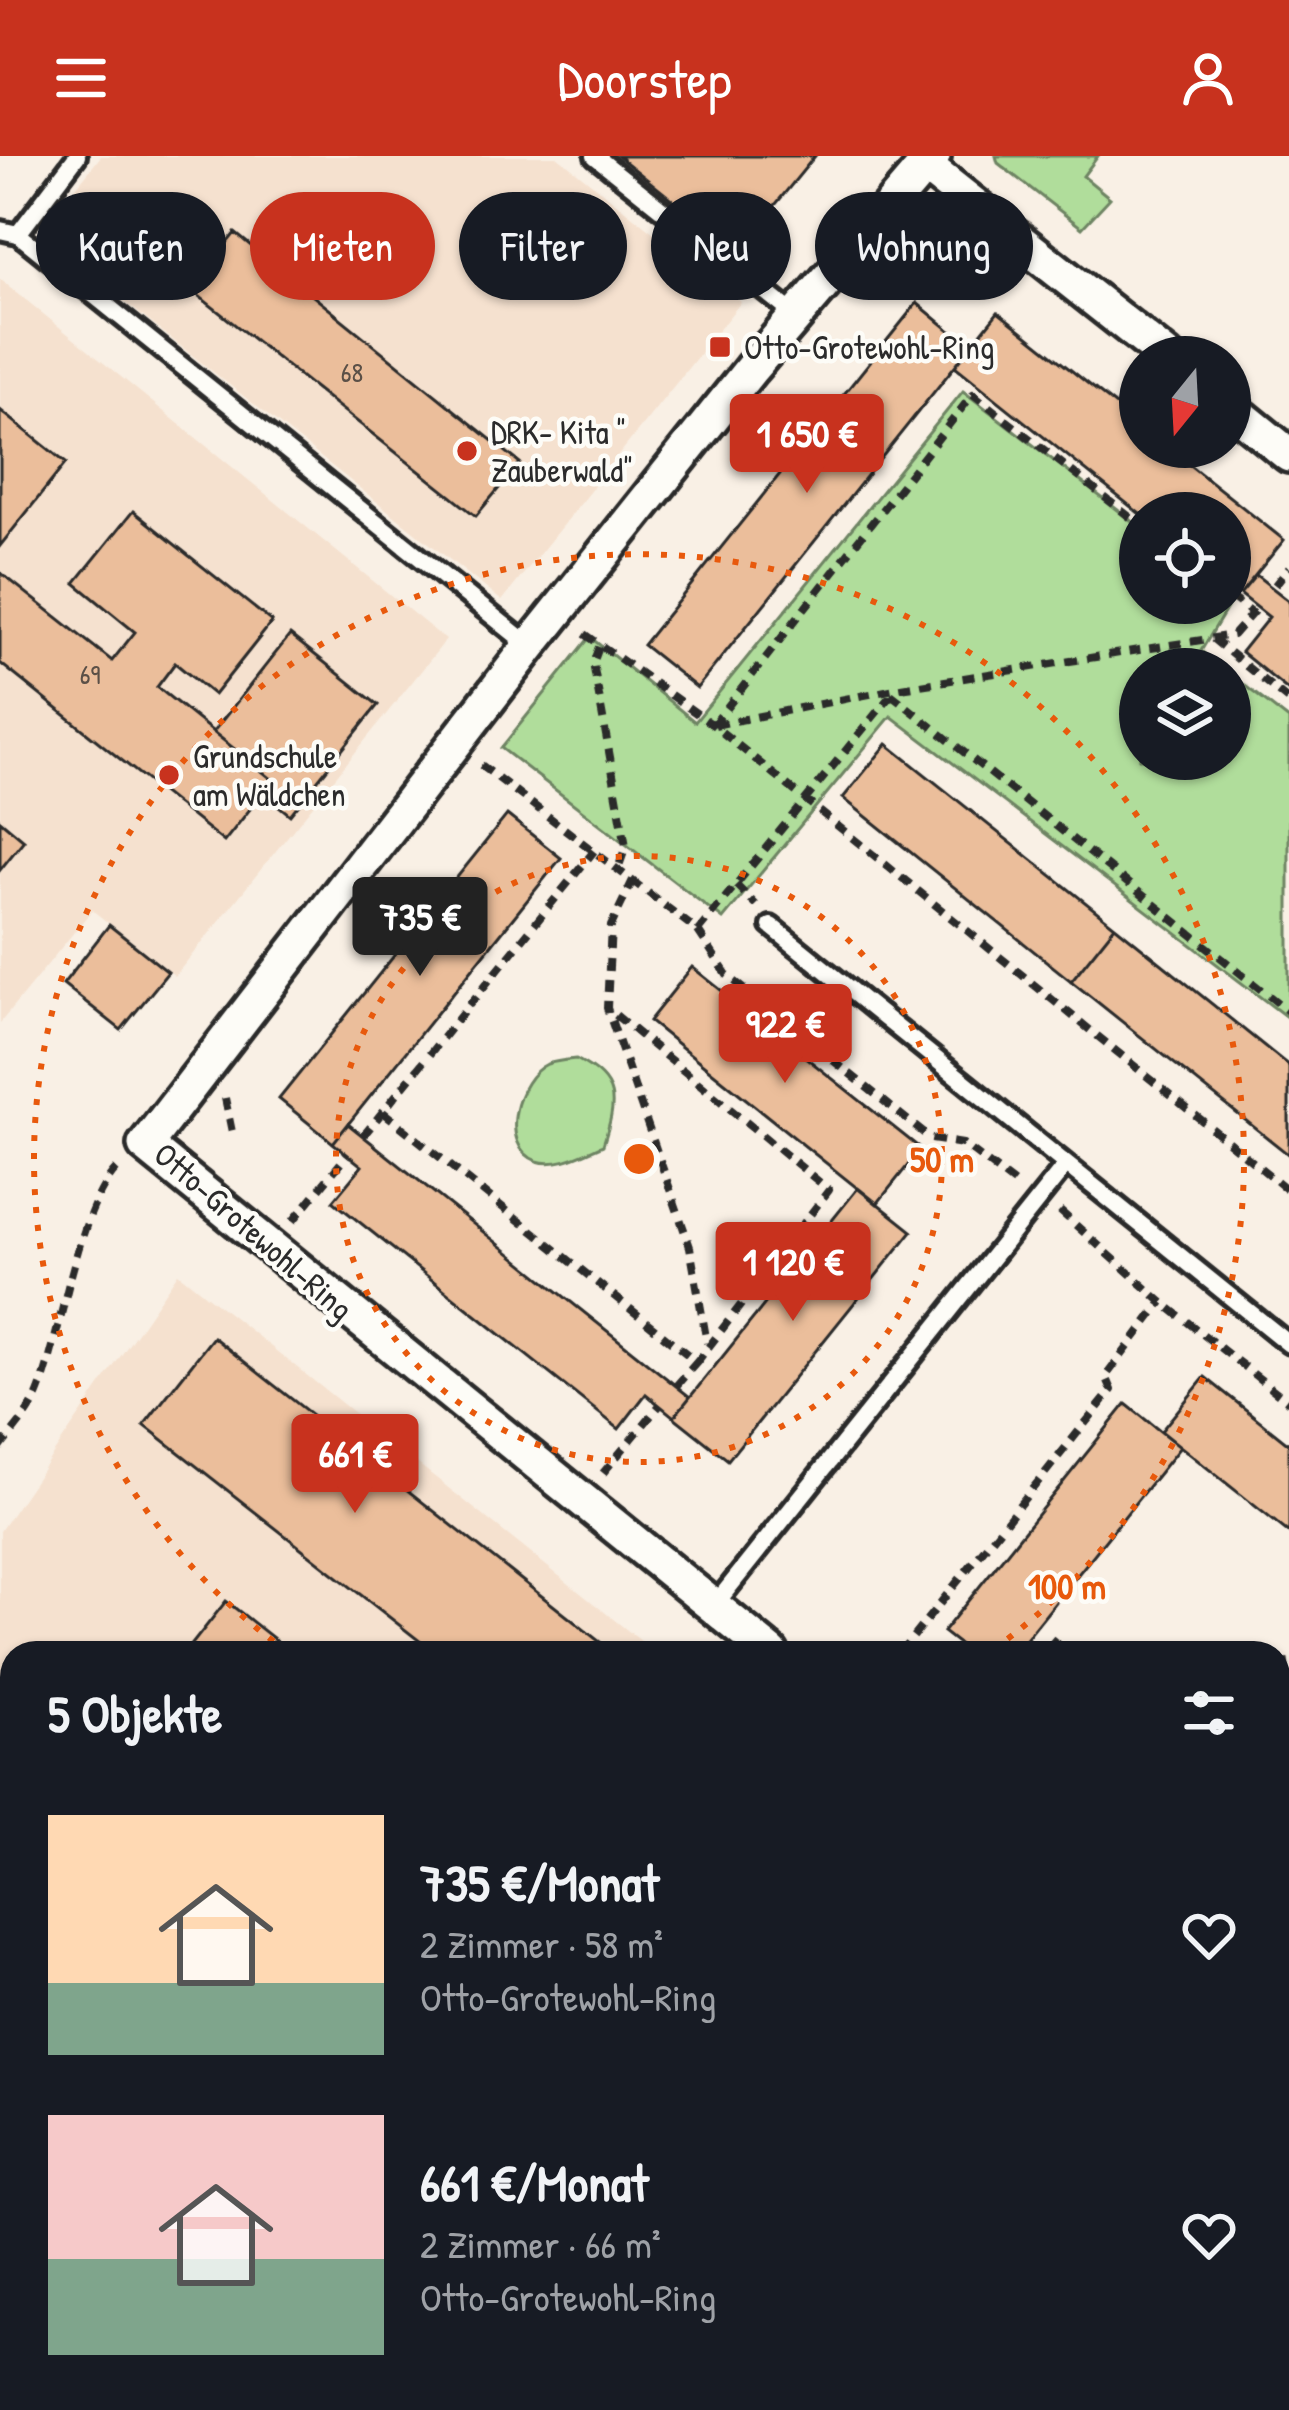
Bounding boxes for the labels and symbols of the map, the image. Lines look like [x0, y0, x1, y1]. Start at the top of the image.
place label: Otto-Grotewohl-Ring [744, 325, 995, 370]
marker: Otto-Grotewohl-Ring [707, 334, 733, 360]
north arrow [1119, 336, 1251, 468]
house number: 68 [341, 354, 363, 390]
pin: 1 650 € [696, 394, 918, 496]
place label: DRK- Kita " Zauberwald" [491, 410, 633, 492]
marker: DRK- Kita " Zauberwald" [454, 438, 480, 464]
house number: 69 [80, 656, 100, 692]
place label: Grundschule am Wäldchen [193, 734, 346, 816]
marker: Grundschule am Wäldchen [156, 762, 182, 788]
pin: 735 € [336, 877, 504, 979]
pin: 922 € [701, 984, 869, 1086]
street label: Otto-Grotewohl-Ring [144, 1132, 363, 1331]
text: 50 m [910, 1134, 974, 1183]
centre of rings [618, 1138, 660, 1180]
pin: 1 120 € [682, 1222, 904, 1324]
pin: 661 € [271, 1414, 439, 1516]
text: 100 m [1028, 1561, 1106, 1610]

